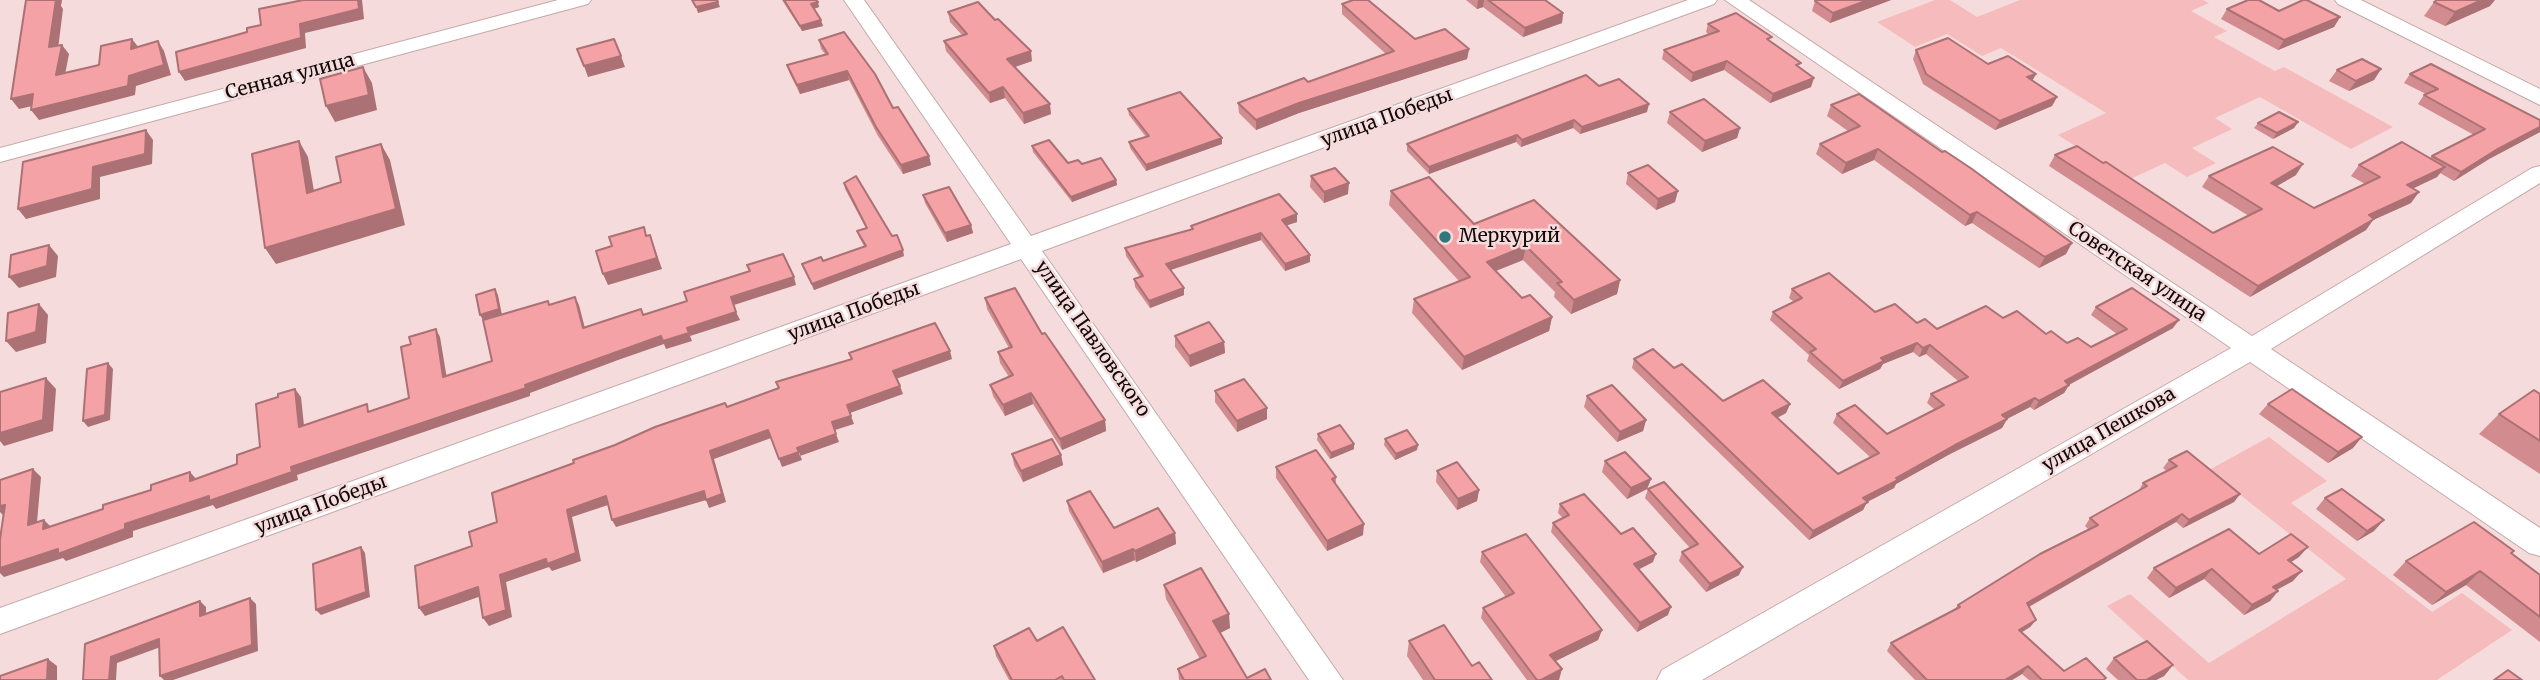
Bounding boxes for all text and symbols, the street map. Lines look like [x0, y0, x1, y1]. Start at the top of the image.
street label: Сенная улица [223, 49, 357, 105]
street label: улица Победы [1318, 84, 1456, 152]
street label: Советская улица [2063, 217, 2211, 327]
place label: Меркурий [1459, 226, 1560, 248]
marker: Меркурий [1437, 229, 1453, 245]
street label: улица Павловского [1030, 257, 1154, 421]
street label: улица Победы [785, 278, 923, 346]
street label: улица Пешкова [2038, 383, 2180, 477]
street label: улица Победы [252, 471, 390, 539]

